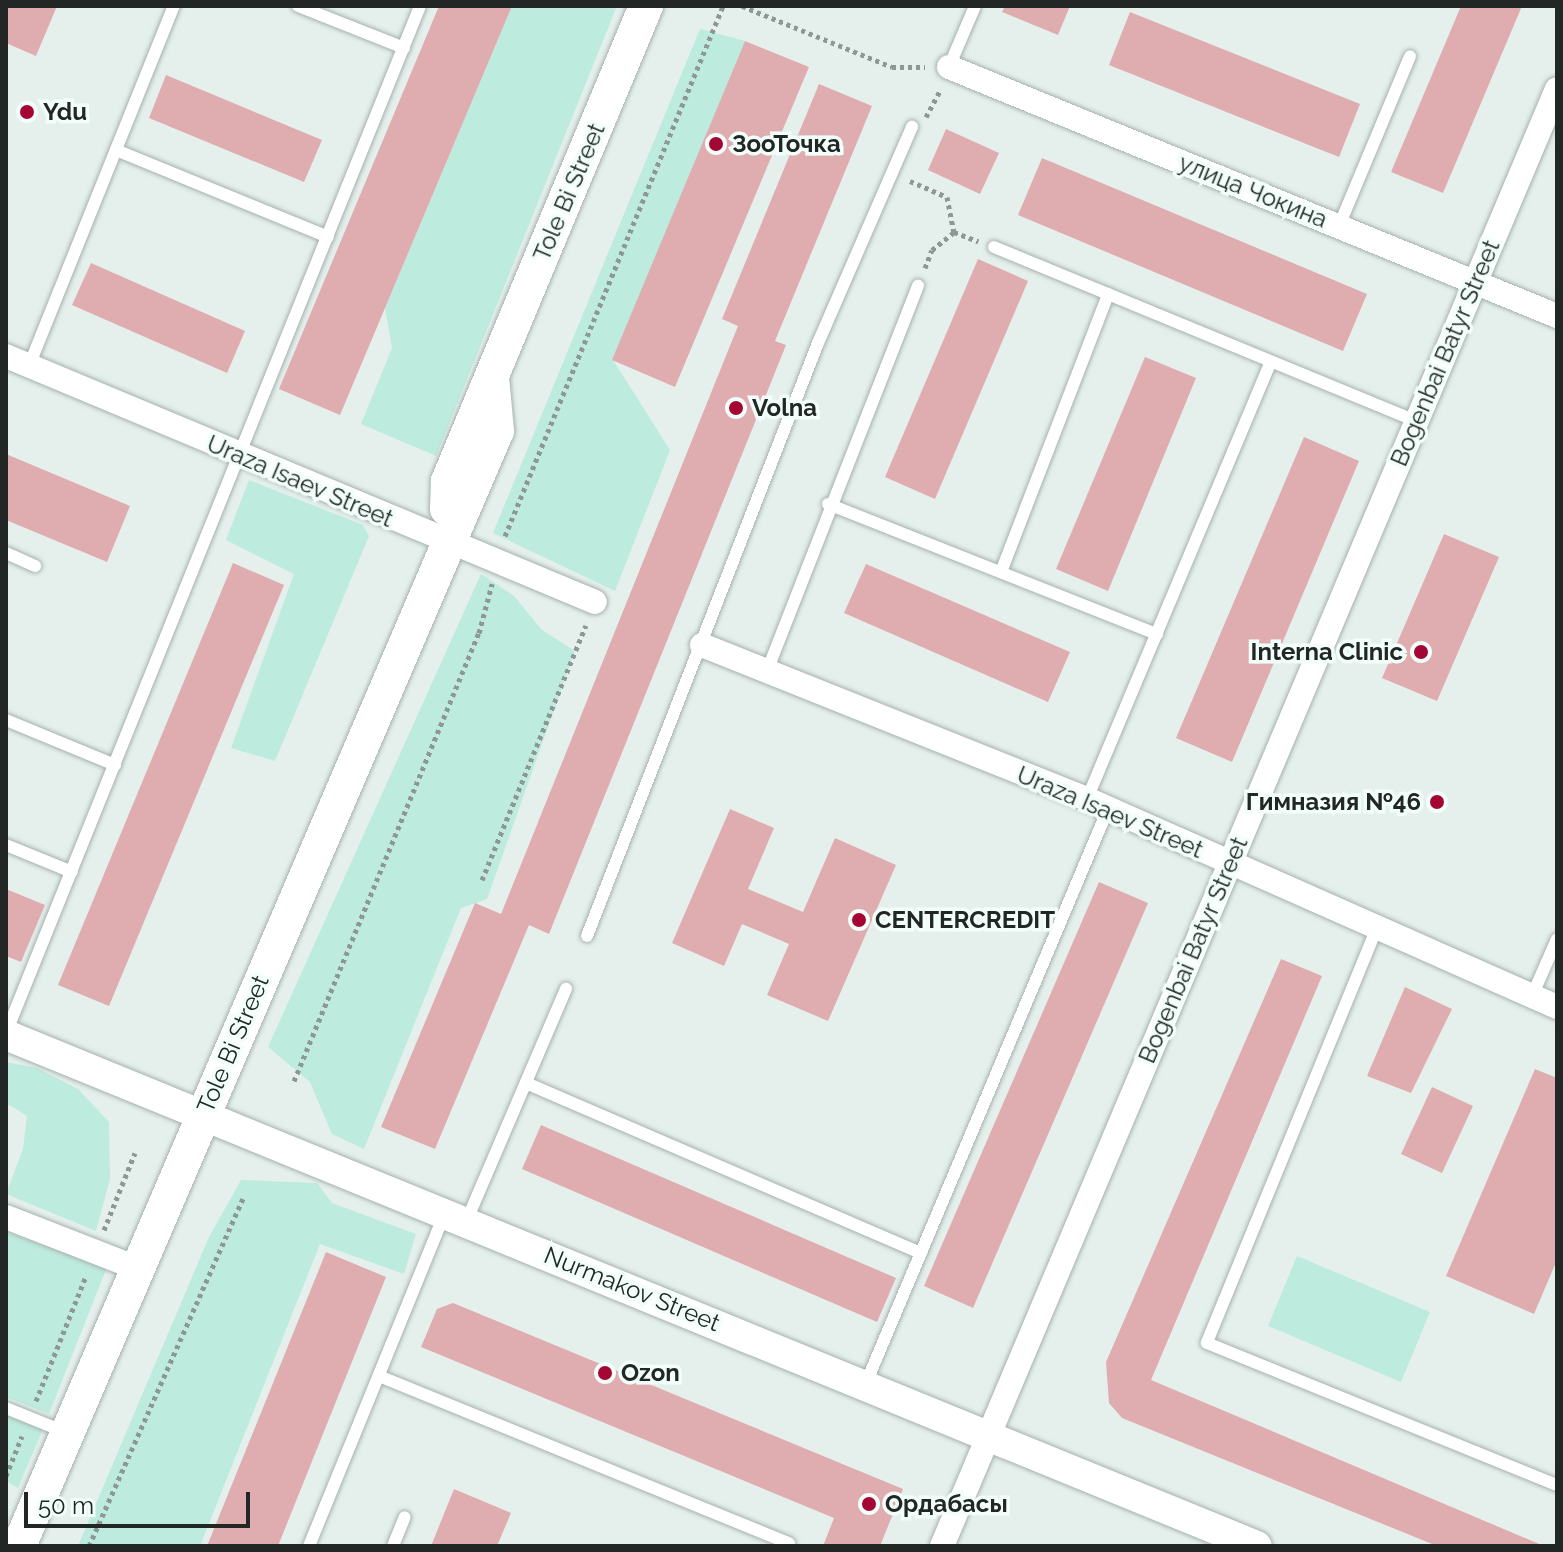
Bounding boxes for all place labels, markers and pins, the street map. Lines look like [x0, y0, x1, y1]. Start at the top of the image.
place label: Ydu [43, 98, 87, 126]
marker: Ydu [18, 103, 36, 121]
place label: ЗооТочка [732, 130, 841, 158]
marker: ЗооТочка [707, 135, 725, 153]
place label: Volna [752, 394, 817, 422]
marker: Volna [727, 399, 745, 417]
place label: Interna Clinic [1251, 638, 1403, 666]
marker: Interna Clinic [1410, 641, 1432, 663]
place label: Гимназия №46 [1246, 788, 1421, 816]
marker: Гимназия №46 [1428, 793, 1446, 811]
place label: CENTERCREDIT [875, 906, 1055, 934]
marker: CENTERCREDIT [850, 911, 868, 929]
place label: Ozon [621, 1359, 680, 1387]
marker: Ozon [596, 1364, 614, 1382]
place label: Ордабасы [885, 1490, 1008, 1518]
marker: Ордабасы [860, 1495, 878, 1513]

